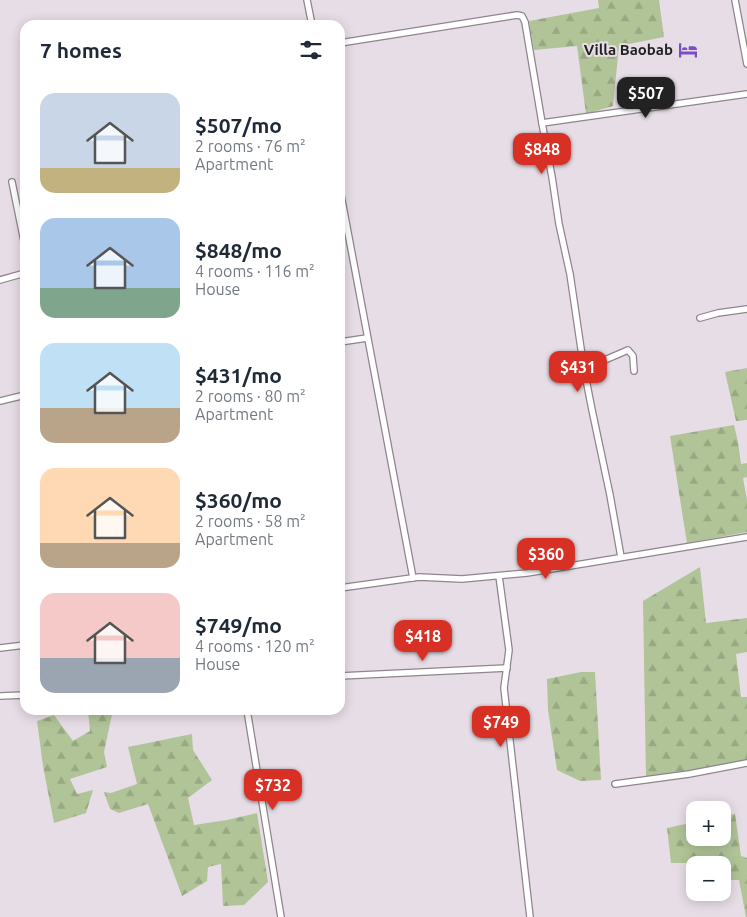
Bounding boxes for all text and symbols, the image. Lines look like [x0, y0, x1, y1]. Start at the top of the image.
icon: filters [297, 36, 325, 64]
text: 7 homes [40, 38, 122, 62]
hotel icon: Villa Baobab [677, 39, 699, 61]
place label: Villa Baobab [584, 41, 673, 58]
pin: $507 [616, 76, 676, 119]
text: $507 [628, 84, 664, 102]
icon: home [80, 113, 140, 173]
text: $507/mo [195, 113, 282, 137]
pin: $848 [512, 132, 572, 175]
text: 2 rooms · 76 m² [195, 137, 306, 155]
text: $848 [524, 140, 560, 158]
text: Apartment [195, 155, 273, 173]
icon: home [80, 238, 140, 298]
text: $848/mo [195, 238, 282, 262]
text: 4 rooms · 116 m² [195, 262, 315, 280]
text: House [195, 280, 240, 298]
pin: $431 [548, 350, 608, 393]
text: $431 [560, 358, 596, 376]
icon: home [80, 363, 140, 423]
text: $431/mo [195, 363, 282, 387]
text: 2 rooms · 80 m² [195, 387, 306, 405]
text: Apartment [195, 405, 273, 423]
icon: home [80, 488, 140, 548]
text: $360/mo [195, 488, 282, 512]
text: 2 rooms · 58 m² [195, 512, 306, 530]
text: Apartment [195, 530, 273, 548]
pin: $360 [516, 538, 576, 580]
text: $360 [528, 545, 564, 563]
icon: home [80, 613, 140, 673]
text: $749/mo [195, 613, 282, 637]
pin: $418 [393, 620, 453, 662]
text: $418 [405, 627, 441, 645]
text: 4 rooms · 120 m² [195, 637, 315, 655]
text: House [195, 655, 240, 673]
pin: $749 [471, 706, 531, 748]
text: $749 [483, 713, 519, 731]
pin: $732 [243, 768, 303, 811]
text: $732 [255, 776, 291, 794]
map controls [686, 801, 731, 901]
button: + [686, 801, 731, 846]
button: − [686, 856, 731, 901]

